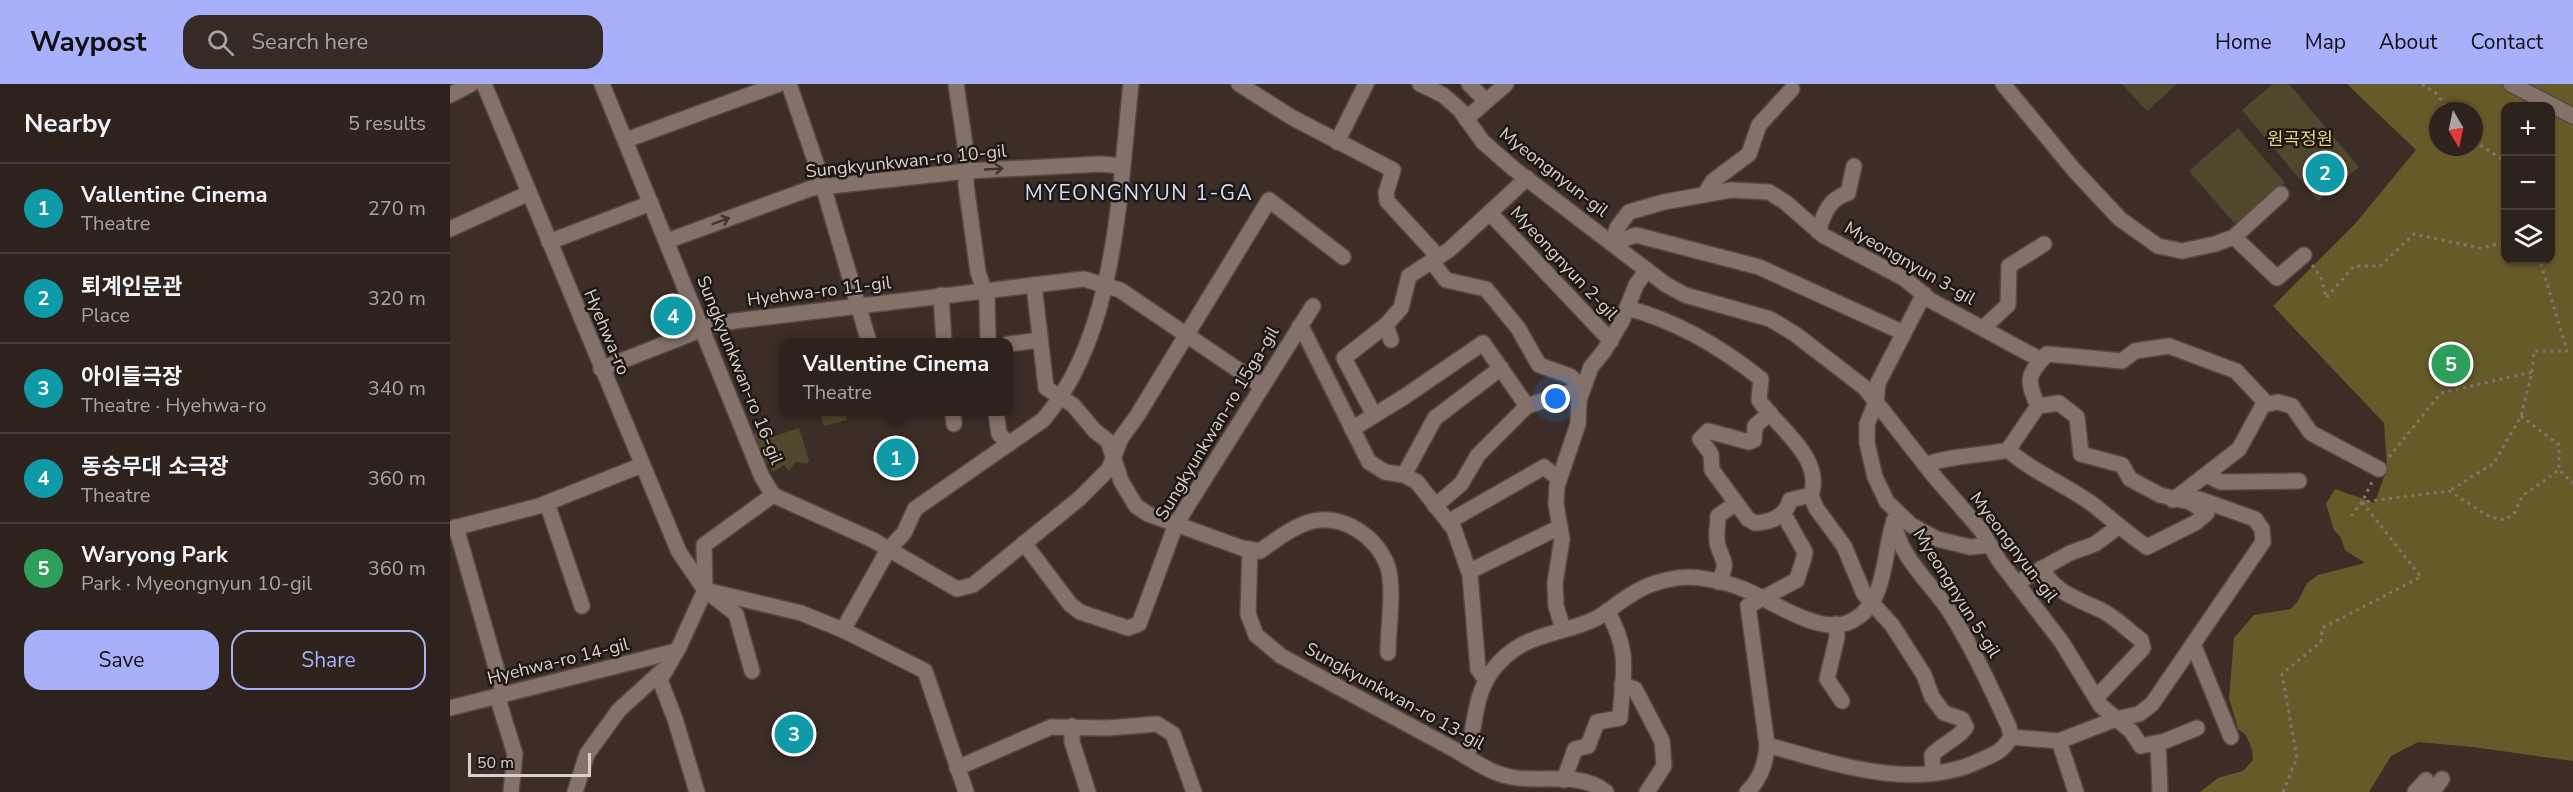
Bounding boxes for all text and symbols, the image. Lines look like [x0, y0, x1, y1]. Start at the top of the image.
search box [183, 15, 603, 69]
text: Waypost [30, 23, 147, 61]
icon: search [204, 26, 237, 59]
text: Search here [252, 27, 368, 57]
text: Home [2215, 28, 2272, 56]
text: Map [2305, 28, 2346, 56]
text: About [2379, 28, 2437, 56]
text: Contact [2470, 28, 2543, 56]
north arrow [2429, 102, 2483, 156]
map controls [2501, 102, 2555, 264]
button: + [2501, 102, 2555, 156]
text: Nearby [24, 106, 111, 141]
text: 5 results [348, 110, 426, 137]
street label: Myeongnyun-gil [1494, 122, 1614, 223]
park label: 원곡정원 [2267, 127, 2333, 151]
street label: Sungkyunkwan-ro 10-gil [804, 138, 1008, 183]
pin: 2 [2306, 150, 2344, 196]
button: − [2501, 156, 2555, 210]
one-way arrow [983, 164, 1003, 175]
district label: MYEONGNYUN 1-GA [1025, 179, 1253, 207]
text: Vallentine Cinema [81, 180, 268, 210]
text: 1 [38, 195, 50, 222]
text: 270 m [368, 195, 426, 222]
street label: Myeongnyun 2-gil [1505, 201, 1624, 326]
text: Theatre [81, 210, 150, 237]
button: layers [2501, 210, 2555, 264]
one-way arrow [712, 215, 730, 226]
street label: Myeongnyun 3-gil [1840, 216, 1981, 311]
street label: Hyehwa-ro 11-gil [745, 270, 893, 312]
text: 퇴계인문관 [81, 272, 182, 302]
street label: Sungkyunkwan-ro 16-gil [691, 272, 789, 469]
text: 2 [38, 285, 50, 312]
text: 320 m [368, 285, 426, 312]
street label: Hyehwa-ro [578, 285, 636, 379]
pin: 4 [654, 294, 692, 338]
text: Place [81, 302, 130, 329]
street label: Sungkyunkwan-ro 15ga-gil [1150, 321, 1285, 524]
popup [779, 338, 1013, 416]
pin: 5 [2432, 342, 2470, 386]
text: Vallentine Cinema [803, 349, 989, 379]
text: 아이들극장 [81, 362, 182, 392]
text: 3 [38, 375, 50, 402]
text: 340 m [368, 375, 426, 402]
text: Theatre [803, 379, 872, 406]
your location [1541, 384, 1570, 413]
text: Theatre · Hyehwa-ro [81, 392, 266, 419]
pin: 1 [876, 436, 916, 481]
text: 동숭무대 소극장 [81, 452, 229, 482]
text: 4 [38, 465, 50, 492]
text: 360 m [368, 465, 426, 492]
text: Theatre [81, 482, 150, 509]
street label: Myeongnyun-gil [1965, 487, 2064, 608]
street label: Myeongnyun 5-gil [1908, 524, 2007, 663]
text: Waryong Park [81, 540, 228, 570]
text: 5 [38, 555, 50, 582]
text: 360 m [368, 555, 426, 582]
text: Park · Myeongnyun 10-gil [81, 570, 312, 597]
button: Save [24, 630, 219, 690]
button: Share [231, 630, 426, 690]
street label: Hyehwa-ro 14-gil [485, 632, 632, 690]
street label: Sungkyunkwan-ro 13-gil [1301, 637, 1490, 756]
pin: 3 [774, 712, 814, 756]
scale bar [468, 750, 591, 778]
text: 50 m [477, 752, 514, 774]

